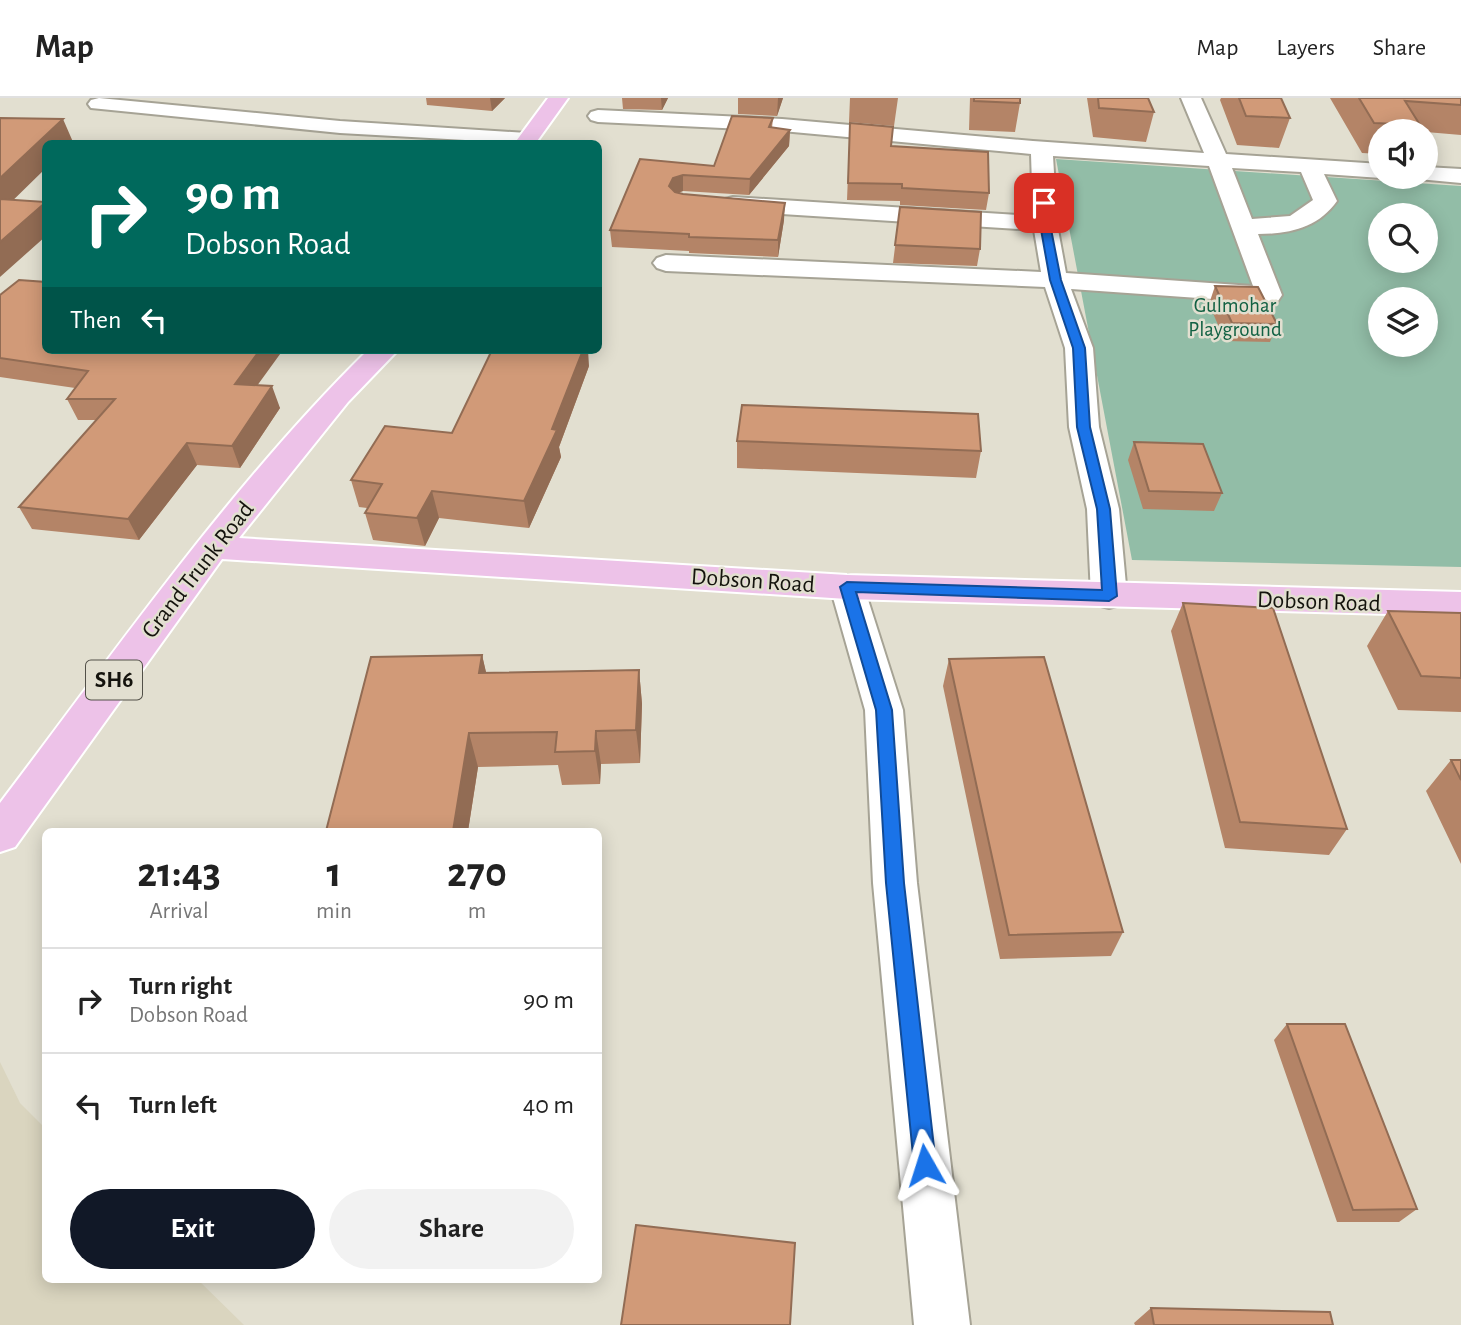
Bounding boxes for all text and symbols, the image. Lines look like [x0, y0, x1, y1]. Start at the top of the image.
text: Map [35, 31, 94, 64]
text: Map [1196, 36, 1238, 60]
text: Layers [1276, 36, 1335, 60]
text: Share [1373, 36, 1426, 60]
map controls [1368, 119, 1438, 357]
button: sound [1368, 119, 1438, 189]
icon: right [70, 168, 161, 259]
text: 90 m [185, 170, 281, 219]
pin [1014, 173, 1074, 233]
icon: arrive [1025, 184, 1063, 222]
button: search [1368, 203, 1438, 273]
text: Dobson Road [185, 228, 351, 260]
button: layers [1368, 287, 1438, 357]
park label: Gulmohar Playground [1188, 295, 1282, 340]
icon: left [135, 301, 173, 339]
text: Then [70, 307, 121, 333]
street label: Grand Trunk Road [137, 497, 259, 643]
street label: Dobson Road [690, 565, 816, 597]
street label: Dobson Road [1257, 588, 1381, 616]
road number: SH6 [86, 660, 142, 700]
text: 21:43 [137, 852, 221, 894]
text: 1 [326, 852, 342, 894]
text: 270 [447, 852, 507, 894]
text: Arrival [149, 900, 209, 923]
text: min [316, 900, 352, 923]
text: m [468, 900, 486, 923]
text: Turn right [129, 973, 232, 999]
icon: right [70, 982, 108, 1020]
text: 90 m [523, 987, 574, 1013]
text: Dobson Road [129, 1004, 248, 1027]
icon: left [70, 1087, 108, 1125]
text: Turn left [129, 1092, 217, 1118]
text: 40 m [523, 1092, 574, 1118]
position arrow [888, 1128, 962, 1202]
button: Exit [70, 1189, 315, 1269]
button: Share [329, 1189, 574, 1269]

